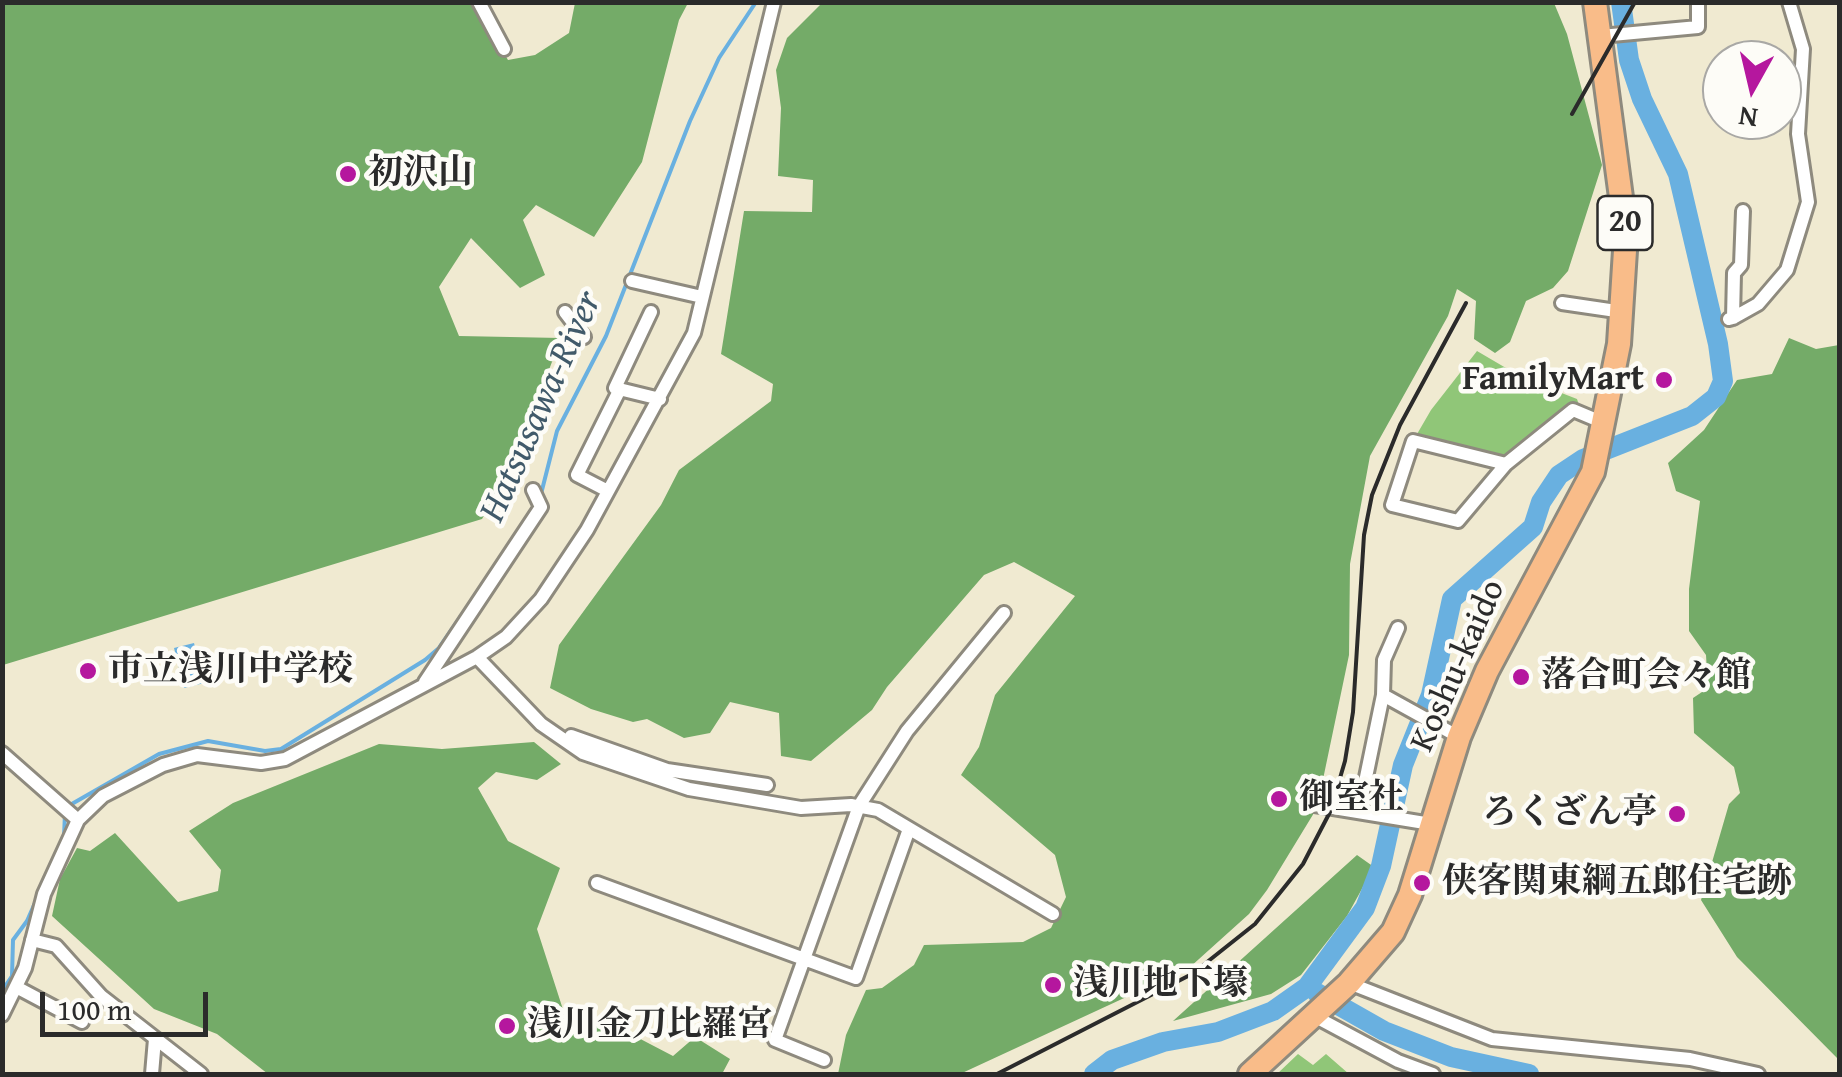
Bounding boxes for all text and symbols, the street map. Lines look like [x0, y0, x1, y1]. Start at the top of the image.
north arrow [1702, 40, 1802, 140]
text: N [1736, 97, 1760, 140]
place label: 初沢山 [368, 153, 473, 195]
marker: 初沢山 [337, 163, 359, 185]
road number: 20 [1598, 196, 1652, 250]
water label: Hatsusawa-River [471, 285, 613, 529]
place label: FamilyMart [1462, 359, 1644, 401]
marker: FamilyMart [1653, 369, 1675, 391]
street label: Koshu-kaido [1402, 574, 1516, 758]
place label: 市立浅川中学校 [108, 650, 353, 692]
place label: 落合町会々館 [1541, 656, 1751, 698]
marker: 市立浅川中学校 [77, 660, 99, 682]
marker: 落合町会々館 [1510, 666, 1532, 688]
place label: 御室社 [1299, 778, 1404, 820]
marker: 御室社 [1268, 788, 1290, 810]
place label: ろくざん亭 [1482, 793, 1657, 835]
marker: ろくざん亭 [1666, 803, 1688, 825]
place label: 侠客関東綱五郎住宅跡 [1442, 862, 1792, 904]
marker: 侠客関東綱五郎住宅跡 [1411, 872, 1433, 894]
place label: 浅川地下壕 [1073, 964, 1248, 1006]
scale bar [45, 972, 212, 1034]
marker: 浅川地下壕 [1042, 974, 1064, 996]
text: 100 m [57, 987, 131, 1031]
place label: 浅川金刀比羅宮 [527, 1005, 772, 1047]
marker: 浅川金刀比羅宮 [496, 1015, 518, 1037]

